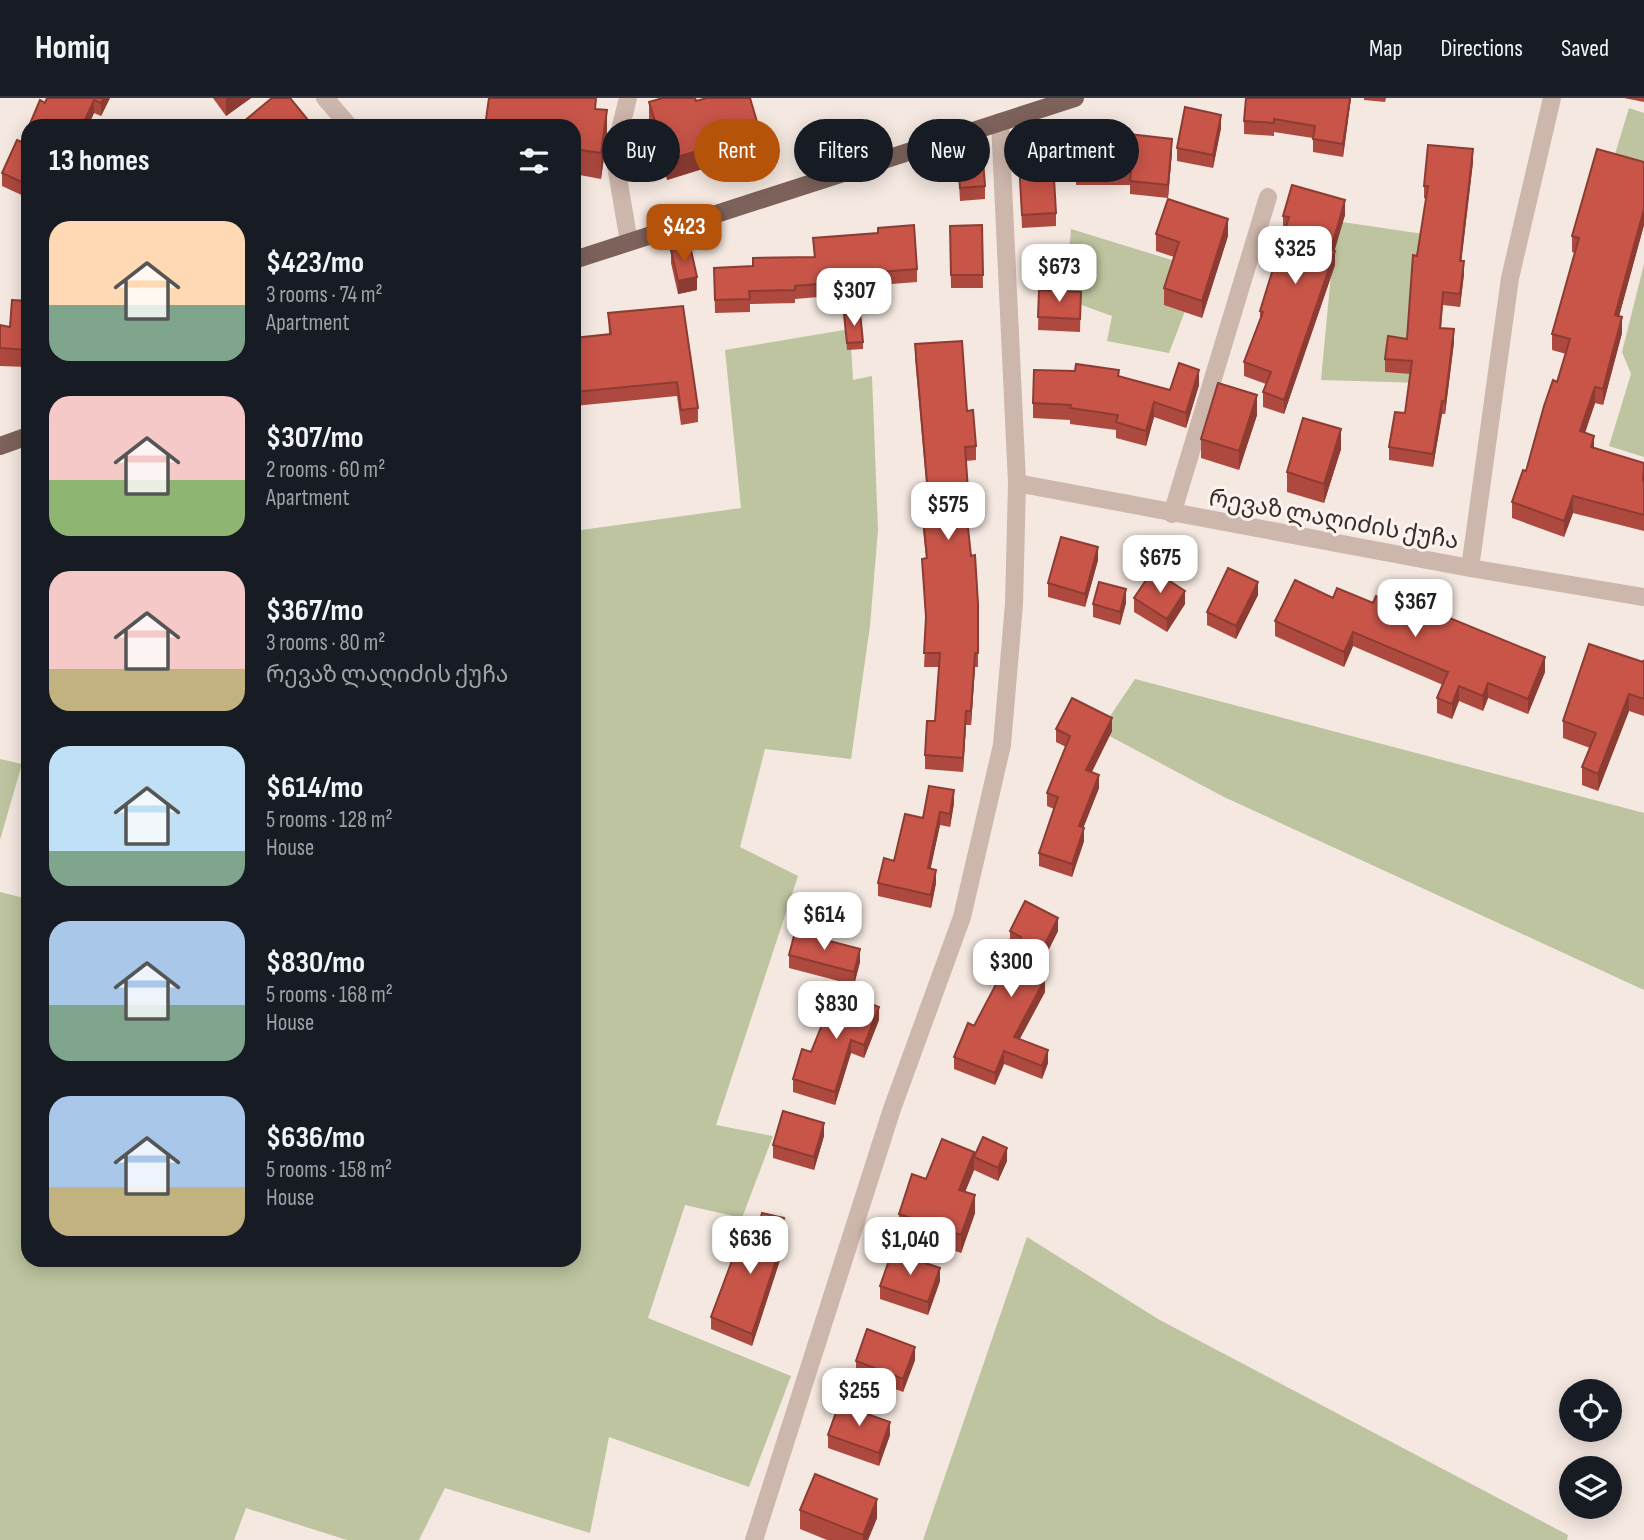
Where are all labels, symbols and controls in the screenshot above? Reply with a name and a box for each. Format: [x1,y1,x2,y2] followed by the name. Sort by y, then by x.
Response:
[35,28,110,68] text: Homiq
[1369,34,1402,63] text: Map
[1440,34,1523,63] text: Directions
[1561,34,1609,63] text: Saved
[602,119,680,182] chip: Buy
[694,119,780,182] chip: Rent
[794,119,893,182] chip: Filters
[907,119,990,182] chip: New
[1004,119,1139,182] chip: Apartment
[515,142,553,180] icon: filters
[49,143,150,179] text: 13 homes
[643,204,725,264] pin: $423
[663,213,705,241] text: $423
[1254,226,1336,286] pin: $325
[1274,235,1316,263] text: $325
[1018,244,1100,304] pin: $673
[266,245,364,281] text: $423/mo
[105,249,189,333] icon: home
[1038,253,1080,281] text: $673
[813,268,895,328] pin: $307
[832,277,876,305] text: $307
[266,281,383,309] text: 3 rooms · 74 m²
[266,309,350,337] text: Apartment
[266,420,364,456] text: $307/mo
[105,424,189,508] icon: home
[266,456,385,484] text: 2 rooms · 60 m²
[907,482,989,542] pin: $575
[1207,483,1461,556] street label: რევაზ ლაღიძის ქუჩა
[266,484,350,512] text: Apartment
[927,491,969,519] text: $575
[1119,536,1201,595] pin: $675
[1139,544,1181,572] text: $675
[1374,580,1456,639] pin: $367
[1394,588,1436,616] text: $367
[266,593,364,629] text: $367/mo
[105,599,189,683] icon: home
[266,629,385,657] text: 3 rooms · 80 m²
[266,661,509,689] text: რევაზ ლაღიძის ქუჩა
[266,770,363,806] text: $614/mo
[105,774,189,858] icon: home
[266,806,393,834] text: 5 rooms · 128 m²
[266,834,314,862] text: House
[783,892,865,952] pin: $614
[803,901,845,929] text: $614
[970,940,1052,999] pin: $300
[266,945,365,981] text: $830/mo
[989,948,1033,976] text: $300
[105,949,189,1033] icon: home
[266,981,393,1009] text: 5 rooms · 168 m²
[795,982,877,1041] pin: $830
[814,990,858,1018] text: $830
[266,1009,314,1037] text: House
[266,1120,365,1156] text: $636/mo
[105,1124,189,1208] icon: home
[266,1156,392,1184] text: 5 rooms · 158 m²
[266,1184,314,1212] text: House
[709,1216,791,1276] pin: $636
[853,1218,967,1277] pin: $1,040
[728,1225,772,1253] text: $636
[880,1226,940,1254] text: $1,040
[818,1368,900,1428] pin: $255
[838,1377,880,1405] text: $255
[1559,1379,1622,1519] map controls
[1559,1379,1622,1442] button: locate
[1559,1456,1622,1519] button: layers

